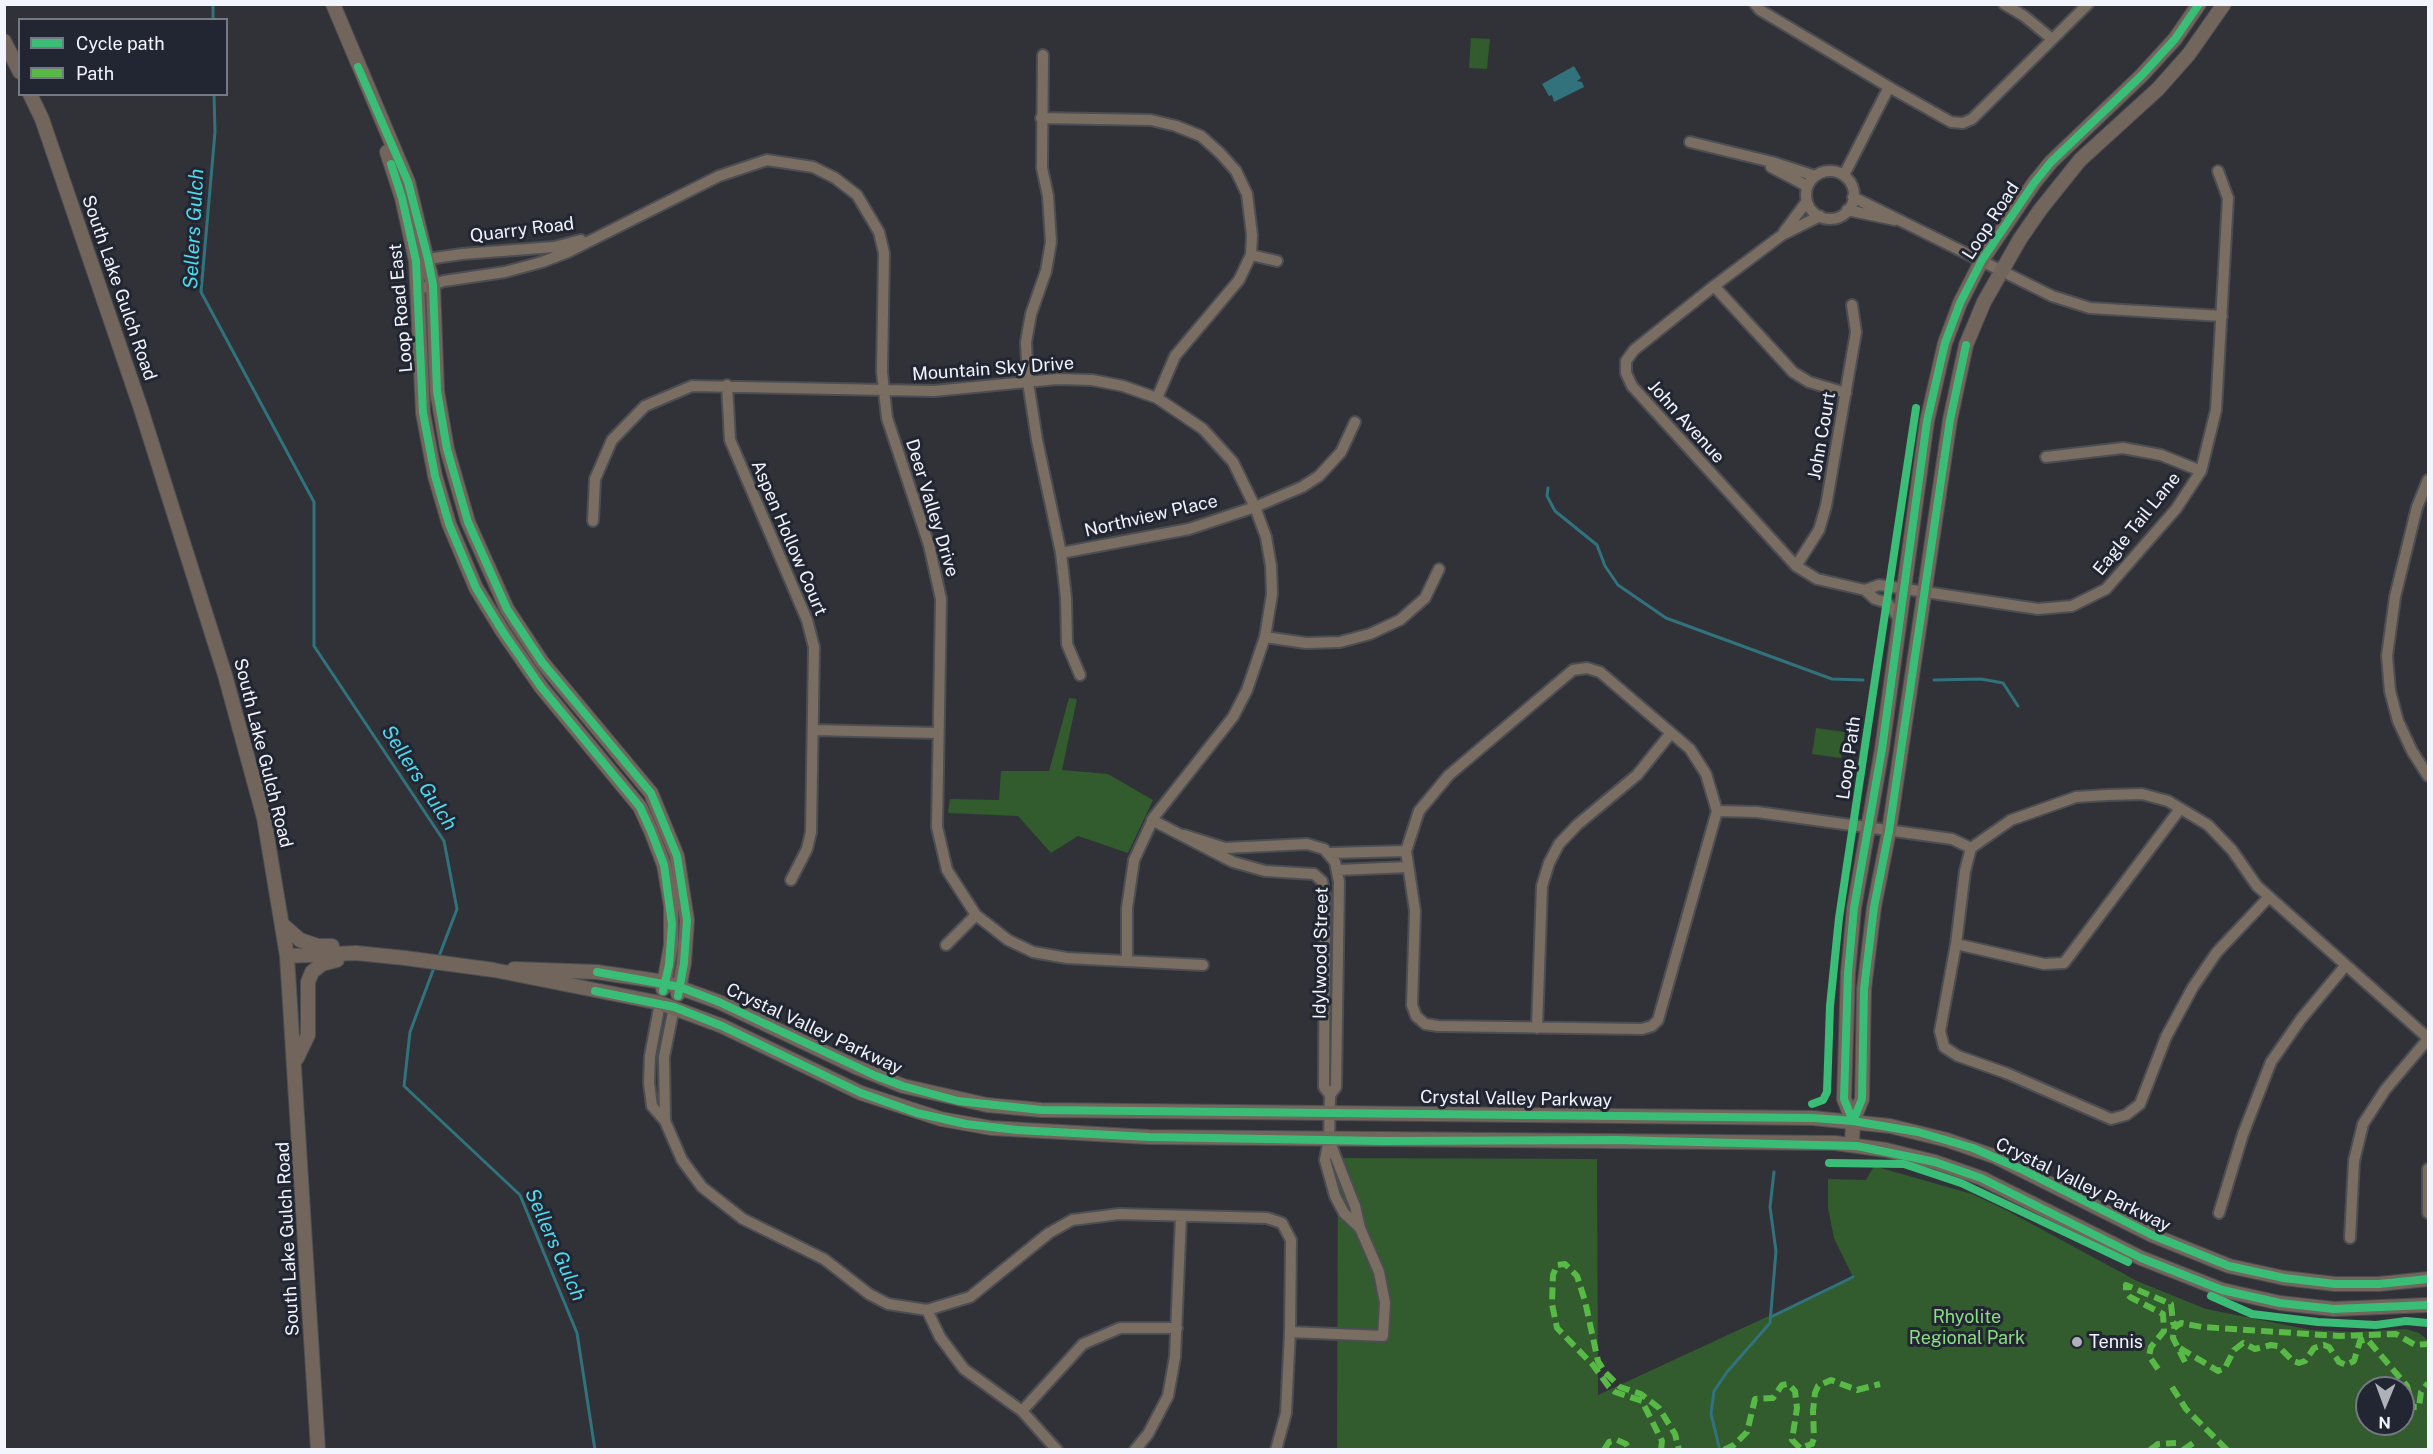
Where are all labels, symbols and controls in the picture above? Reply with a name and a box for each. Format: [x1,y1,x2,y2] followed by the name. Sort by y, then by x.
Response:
[18,18,228,96] legend
[76,33,165,54] text: Cycle path
[76,63,114,84] text: Path
[179,168,209,290] water label: Sellers Gulch
[1958,178,2024,264] street label: Loop Road
[77,193,161,383] street label: South Lake Gulch Road
[469,213,575,247] street label: Quarry Road
[385,243,417,373] street label: Loop Road East
[911,353,1075,385] street label: Mountain Sky Drive
[1643,376,1729,468] street label: John Avenue
[1804,390,1840,482] street label: John Court
[901,437,963,579] street label: Deer Valley Drive
[747,457,831,619] street label: Aspen Hollow Court
[2089,468,2185,580] street label: Eagle Tail Lane
[1082,490,1220,542] street label: Northview Place
[229,656,297,850] street label: South Lake Gulch Road
[1832,715,1866,801] street label: Loop Path
[376,721,462,835] water label: Sellers Gulch
[1309,887,1333,1019] street label: Idylwood Street
[722,979,906,1079] street label: Crystal Valley Parkway
[1420,1087,1612,1111] street label: Crystal Valley Parkway
[1992,1133,2174,1237] street label: Crystal Valley Parkway
[272,1141,304,1337] street label: South Lake Gulch Road
[519,1185,591,1305] water label: Sellers Gulch
[1909,1306,2025,1348] park label: Rhyolite Regional Park
[2089,1331,2143,1353] place label: Tennis
[2070,1335,2084,1349] marker: Tennis
[2355,1376,2415,1436] north arrow
[2378,1413,2391,1432] text: N

